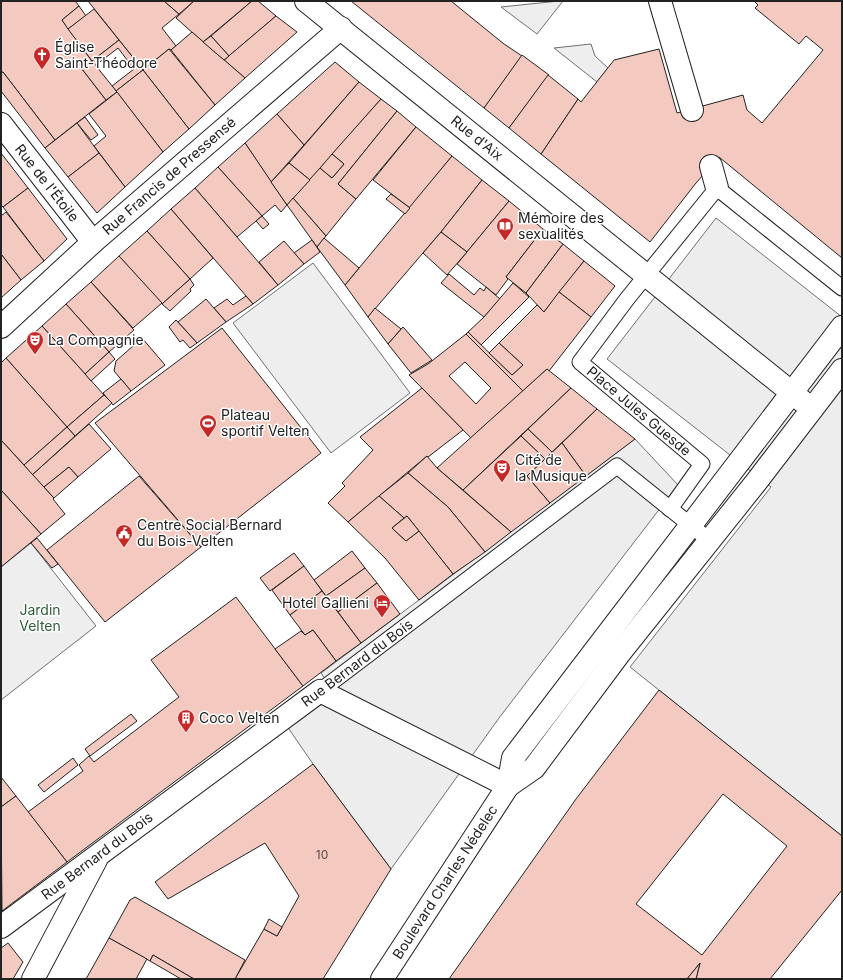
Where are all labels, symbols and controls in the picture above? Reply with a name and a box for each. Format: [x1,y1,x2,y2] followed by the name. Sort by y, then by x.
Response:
[55,38,157,71] place label: Église Saint-Théodore
[32,45,52,70] church icon: Église Saint-Théodore
[448,112,507,164] street label: Rue d'Aix
[99,113,239,238] street label: Rue Francis de Pressensé
[12,140,83,225] street label: Rue de l'Étoile
[518,209,604,242] place label: Mémoire des sexualités
[495,216,515,241] library icon: Mémoire des sexualités
[25,330,45,355] theatre icon: La Compagnie
[48,331,144,348] place label: La Compagnie
[584,362,695,459] street label: Place Jules Guesde
[221,406,310,439] place label: Plateau sportif Velten
[198,413,218,438] sports icon: Plateau sportif Velten
[515,451,587,484] place label: Cité de la Musique
[492,458,512,483] theatre icon: Cité de la Musique
[137,516,282,549] place label: Centre Social Bernard du Bois-Velten
[114,523,134,548] public building icon: Centre Social Bernard du Bois-Velten
[372,593,392,618] hotel icon: Hotel Gallieni
[282,594,369,611] place label: Hotel Gallieni
[19,601,61,634] park label: Jardin Velten
[298,615,416,710] street label: Rue Bernard du Bois
[176,708,196,733] building icon: Coco Velten
[199,709,280,726] place label: Coco Velten
[388,802,501,962] street label: Boulevard Charles Nédelec
[38,808,156,903] street label: Rue Bernard du Bois
[316,847,328,862] house number: 10

